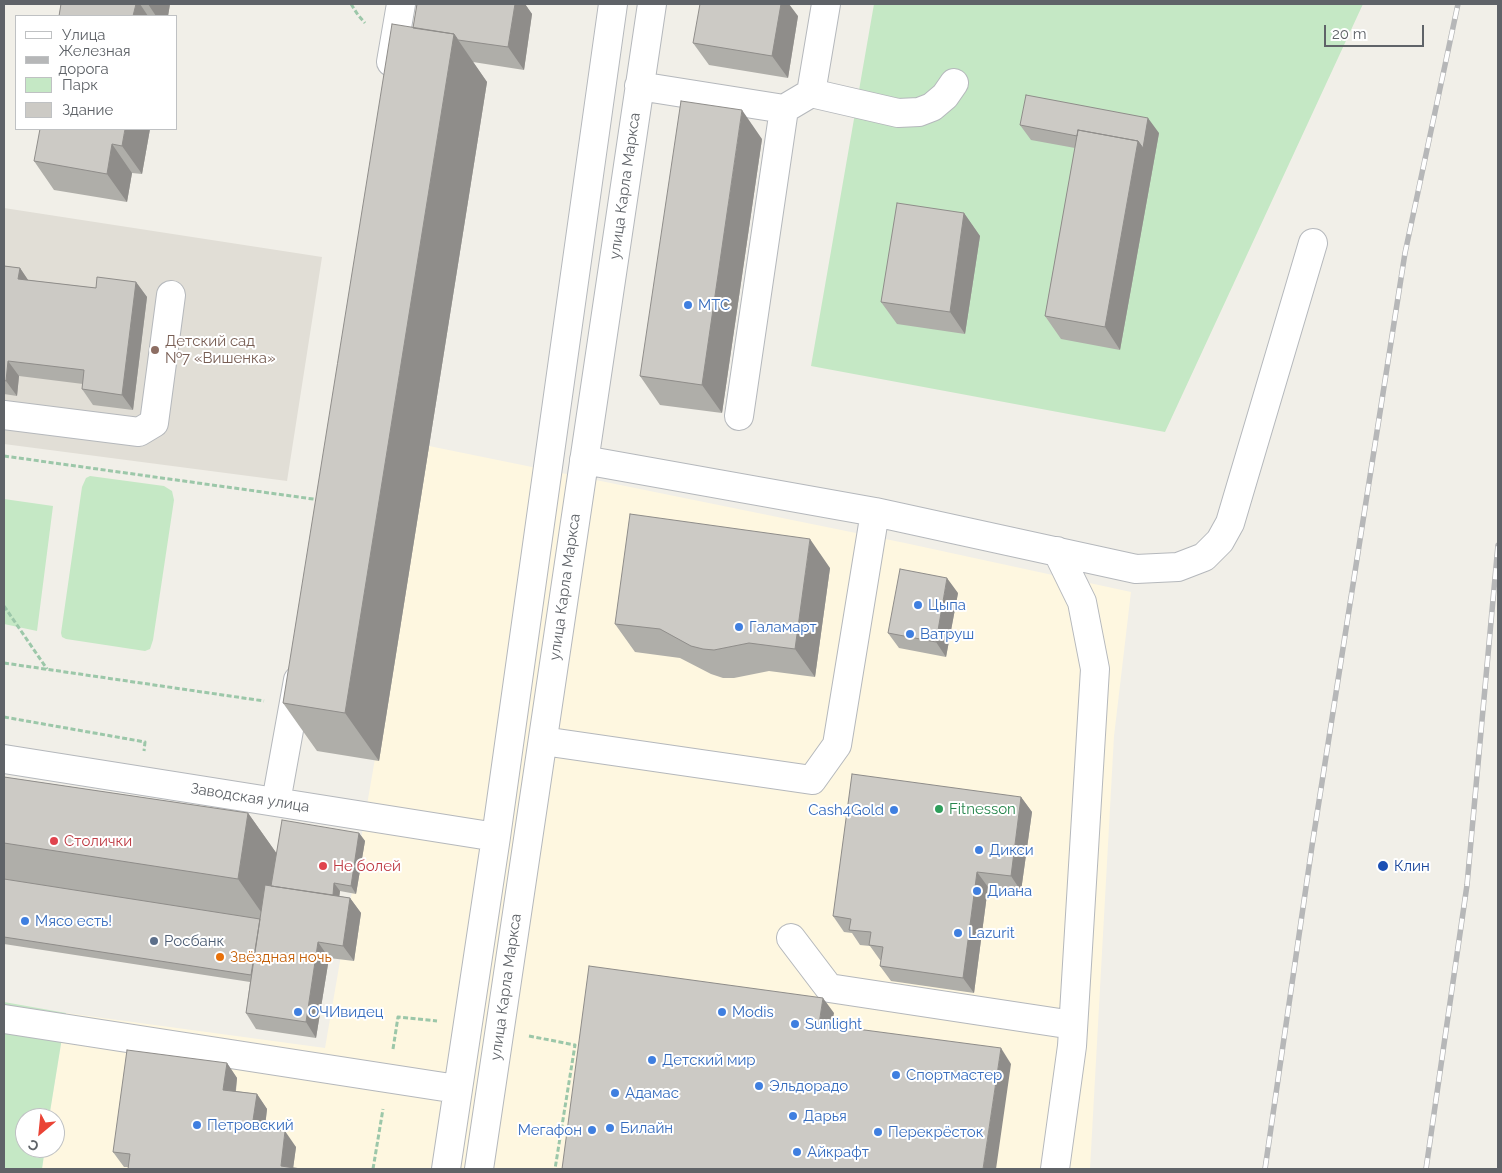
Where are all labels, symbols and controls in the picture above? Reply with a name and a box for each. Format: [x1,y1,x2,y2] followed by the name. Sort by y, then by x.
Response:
[15,15,178,130] legend
[1327,15,1427,47] scale bar
[1332,25,1367,43] text: 20 m
[62,26,106,44] text: Улица
[59,42,131,78] text: Железная дорога
[62,76,98,94] text: Парк
[62,101,113,119] text: Здание
[606,111,644,261] street label: улица Карла Маркса
[698,296,730,314] place label: МТС
[682,299,694,311] marker: МТС
[165,332,276,367] place label: Детский сад №7 «Вишенка»
[149,344,161,356] marker: Детский сад №7 «Вишенка»
[546,512,584,662] street label: улица Карла Маркса
[928,596,966,614] place label: Цыпа
[912,599,924,611] marker: Цыпа
[749,618,817,636] place label: Галамарт
[733,621,745,633] marker: Галамарт
[920,625,974,643] place label: Ватруш
[904,628,916,640] marker: Ватруш
[189,780,311,816] street label: Заводская улица
[949,800,1016,818] place label: Fitnesson
[808,801,884,819] place label: Cash4Gold
[933,803,945,815] marker: Fitnesson
[888,804,900,816] marker: Cash4Gold
[64,832,132,850] place label: Столички
[48,835,60,847] marker: Столички
[989,841,1034,859] place label: Дикси
[973,844,985,856] marker: Дикси
[333,857,401,875] place label: Не болей
[1394,857,1430,875] place label: Клин
[1376,859,1390,873] marker: Клин
[317,860,329,872] marker: Не болей
[987,882,1032,900] place label: Диана
[971,885,983,897] marker: Диана
[35,912,112,930] place label: Мясо есть!
[487,912,525,1062] street label: улица Карла Маркса
[19,915,31,927] marker: Мясо есть!
[968,924,1015,942] place label: Lazurit
[952,927,964,939] marker: Lazurit
[164,932,224,950] place label: Росбанк
[148,935,160,947] marker: Росбанк
[230,948,332,966] place label: Звёздная ночь
[214,951,226,963] marker: Звёздная ночь
[308,1003,383,1021] place label: ОЧИвидец
[732,1003,774,1021] place label: Modis
[292,1006,304,1018] marker: ОЧИвидец
[716,1006,728,1018] marker: Modis
[805,1015,862,1033] place label: Sunlight
[789,1018,801,1030] marker: Sunlight
[662,1051,756,1069] place label: Детский мир
[646,1054,658,1066] marker: Детский мир
[906,1066,1002,1084] place label: Спортмастер
[890,1069,902,1081] marker: Спортмастер
[769,1077,848,1095] place label: Эльдорадо
[753,1080,765,1092] marker: Эльдорадо
[625,1084,679,1102] place label: Адамас
[609,1087,621,1099] marker: Адамас
[803,1107,847,1125] place label: Дарья
[15,1108,65,1158] north arrow
[787,1110,799,1122] marker: Дарья
[207,1116,294,1134] place label: Петровский
[191,1119,203,1131] marker: Петровский
[620,1119,673,1137] place label: Билайн
[518,1121,582,1139] place label: Мегафон
[604,1122,616,1134] marker: Билайн
[888,1123,984,1141] place label: Перекрёсток
[586,1124,598,1136] marker: Мегафон
[872,1126,884,1138] marker: Перекрёсток
[25,1136,41,1155] text: С
[807,1143,869,1161] place label: Айкрафт
[791,1146,803,1158] marker: Айкрафт

